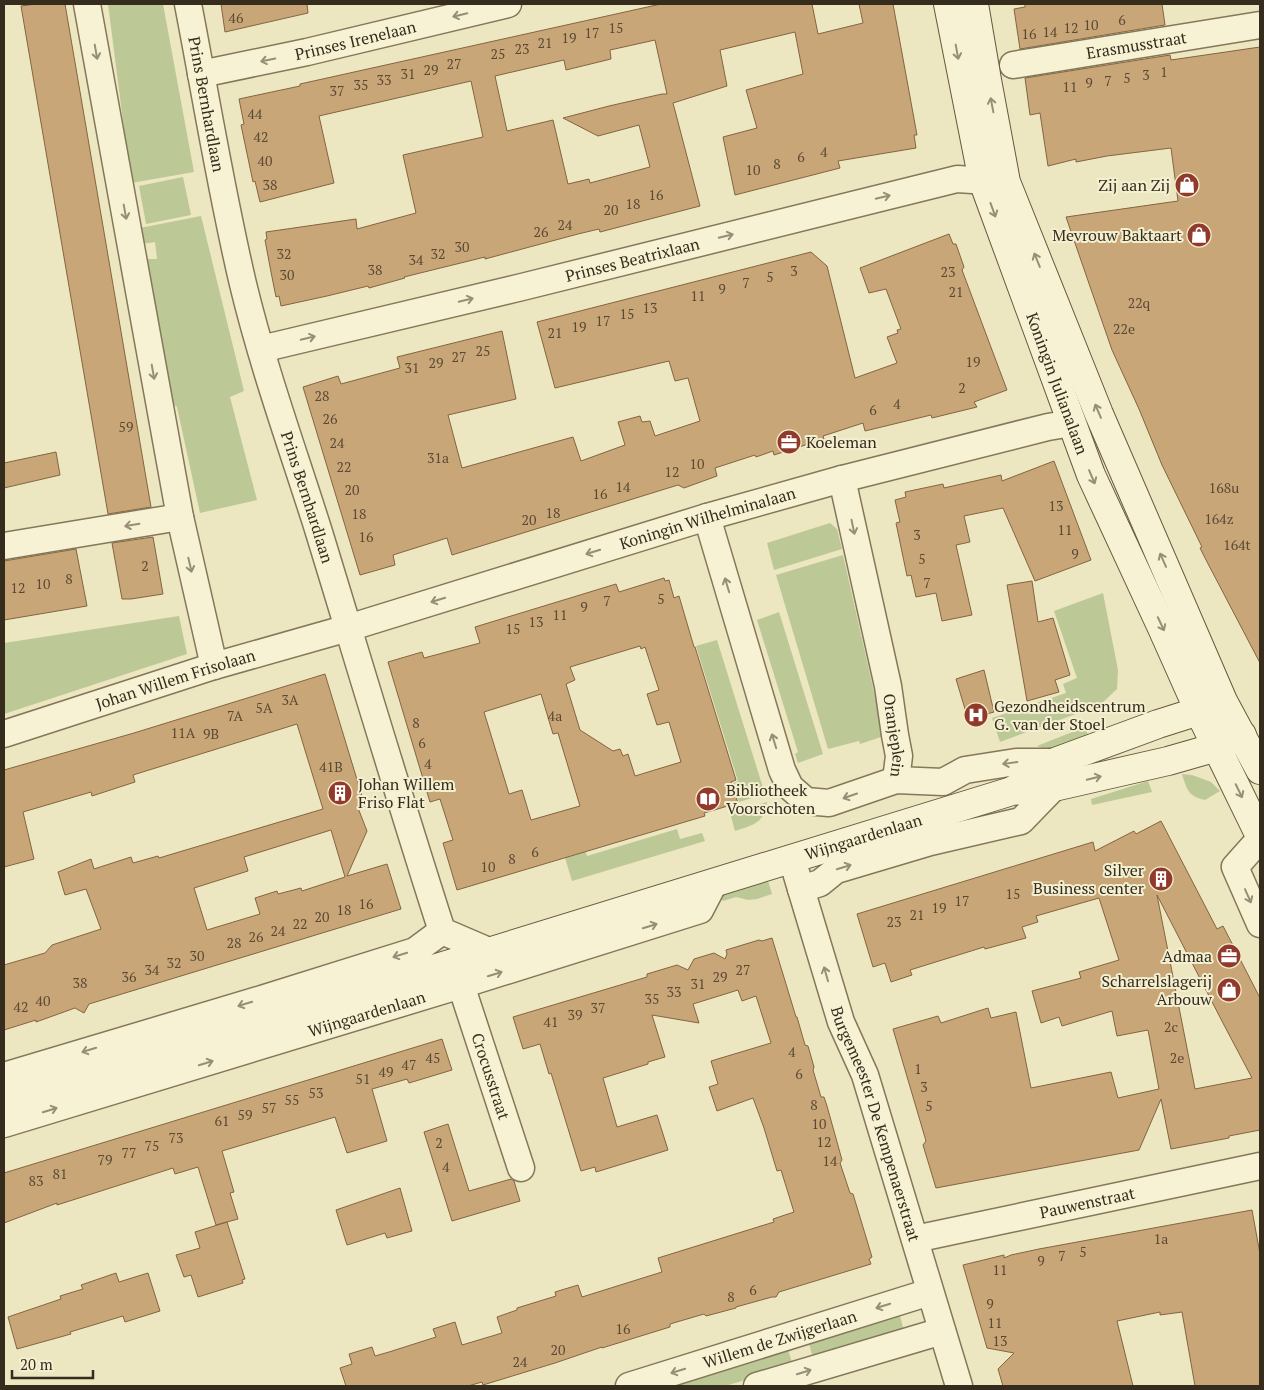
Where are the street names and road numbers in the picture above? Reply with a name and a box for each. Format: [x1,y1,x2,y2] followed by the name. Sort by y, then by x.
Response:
[293,15,419,65] street label: Prinses Irenelaan
[1084,26,1188,64] street label: Erasmusstraat
[183,35,230,174] street label: Prins Bernhardlaan
[563,232,702,287] street label: Prinses Beatrixlaan
[1021,309,1094,458] street label: Koningin Julianalaan
[276,428,339,566] street label: Prins Bernhardlaan
[617,481,799,554] street label: Koningin Wilhelminalaan
[93,644,258,715] street label: Johan Willem Frisolaan
[878,692,910,779] street label: Oranjeplein
[802,808,925,865] street label: Wijngaardenlaan
[305,985,428,1042] street label: Wijngaardenlaan
[826,1004,926,1244] street label: Burgemeester De Kempenaerstraat
[466,1030,515,1123] street label: Crocusstraat
[1037,1182,1137,1223] street label: Pauwenstraat
[700,1304,860,1373] street label: Willem de Zwijgerlaan

